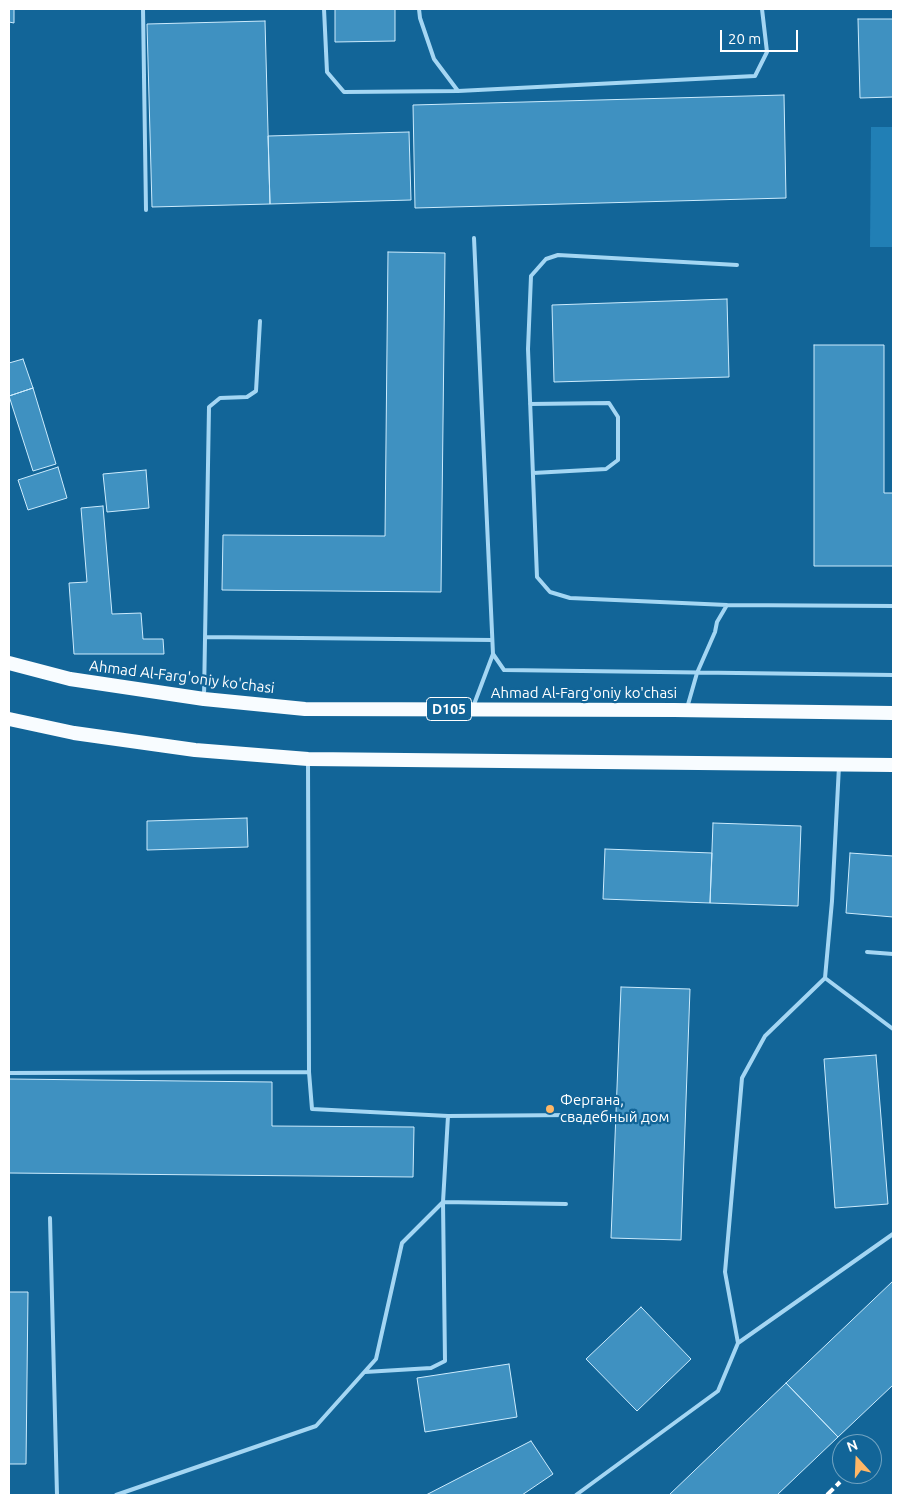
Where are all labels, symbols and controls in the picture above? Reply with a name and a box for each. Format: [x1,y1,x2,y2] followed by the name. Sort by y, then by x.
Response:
[722,20,800,52] scale bar
[728,30,761,47] text: 20 m
[88,657,276,697] street label: Ahmad Al-Farg'oniy ko'chasi
[491,684,677,702] street label: Ahmad Al-Farg'oniy ko'chasi
[426,698,472,721] road number: D105
[560,1091,670,1126] place label: Фергана, свадебный дом
[544,1103,556,1115] marker: Фергана, свадебный дом
[832,1434,882,1484] north arrow
[845,1437,860,1455] text: N

